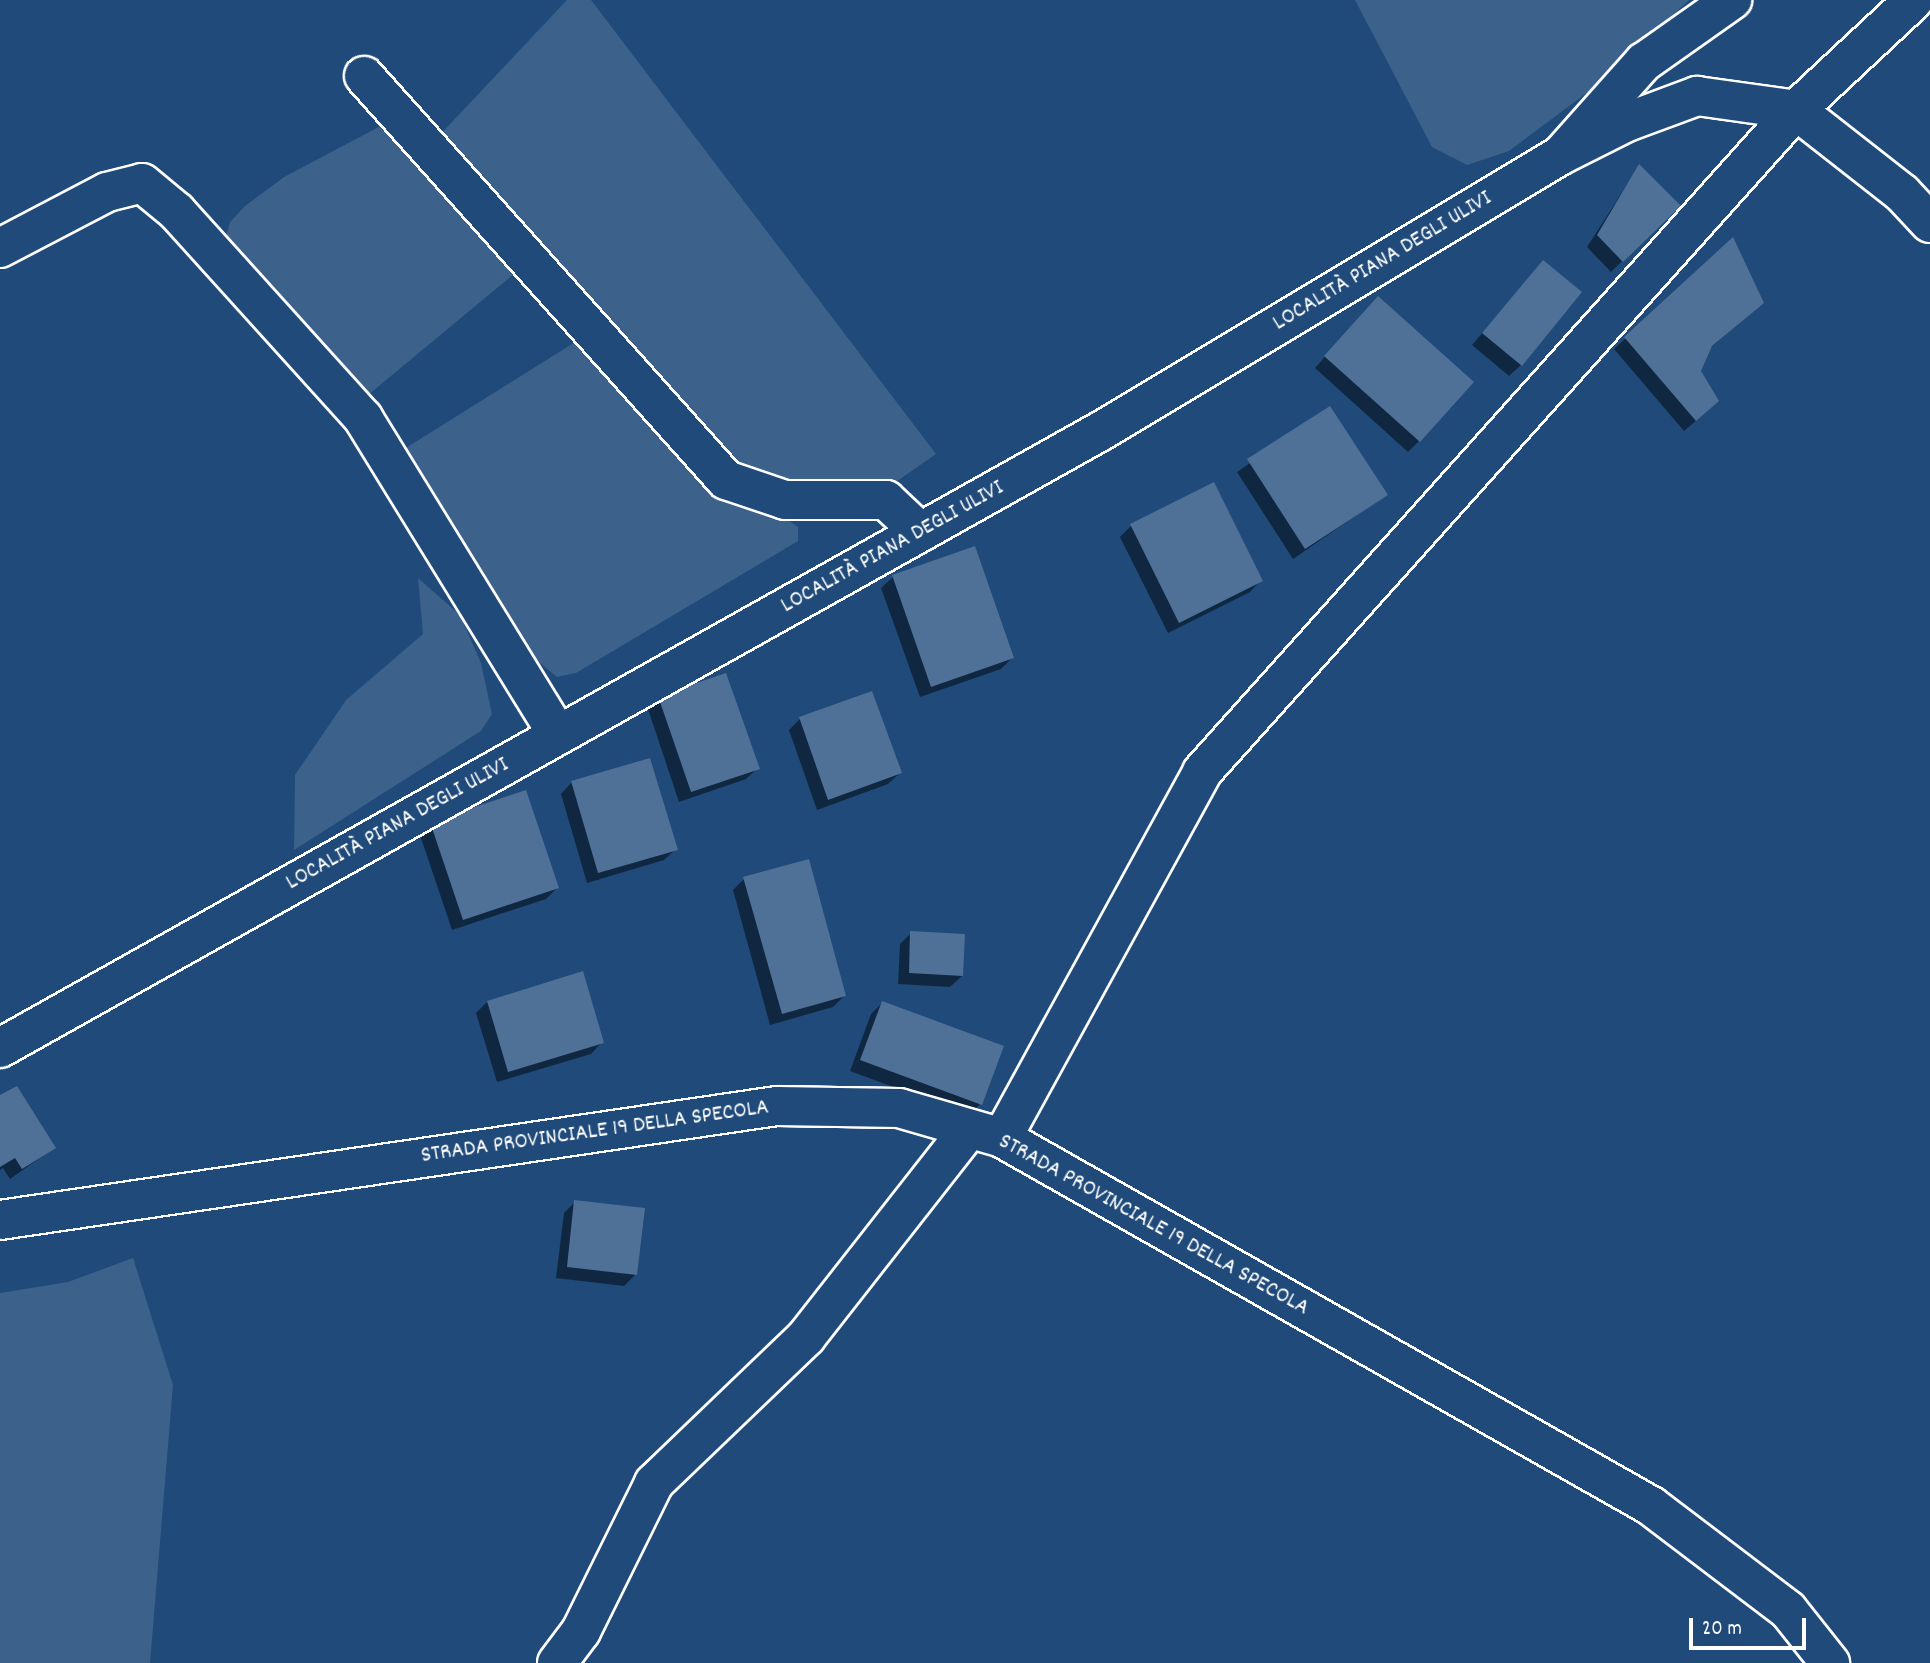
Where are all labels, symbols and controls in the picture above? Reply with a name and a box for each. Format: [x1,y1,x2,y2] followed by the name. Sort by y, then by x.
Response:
[1269,186,1497,338] street label: LOCALITÀ PIANA DEGLI ULIVI
[777,475,1009,621] street label: LOCALITÀ PIANA DEGLI ULIVI
[282,752,514,898] street label: LOCALITÀ PIANA DEGLI ULIVI
[419,1095,771,1171] street label: STRADA PROVINCIALE 19 DELLA SPECOLA
[993,1129,1313,1323] street label: STRADA PROVINCIALE 19 DELLA SPECOLA
[1692,1604,1809,1648] scale bar
[1702,1615,1742,1645] text: 20 m

